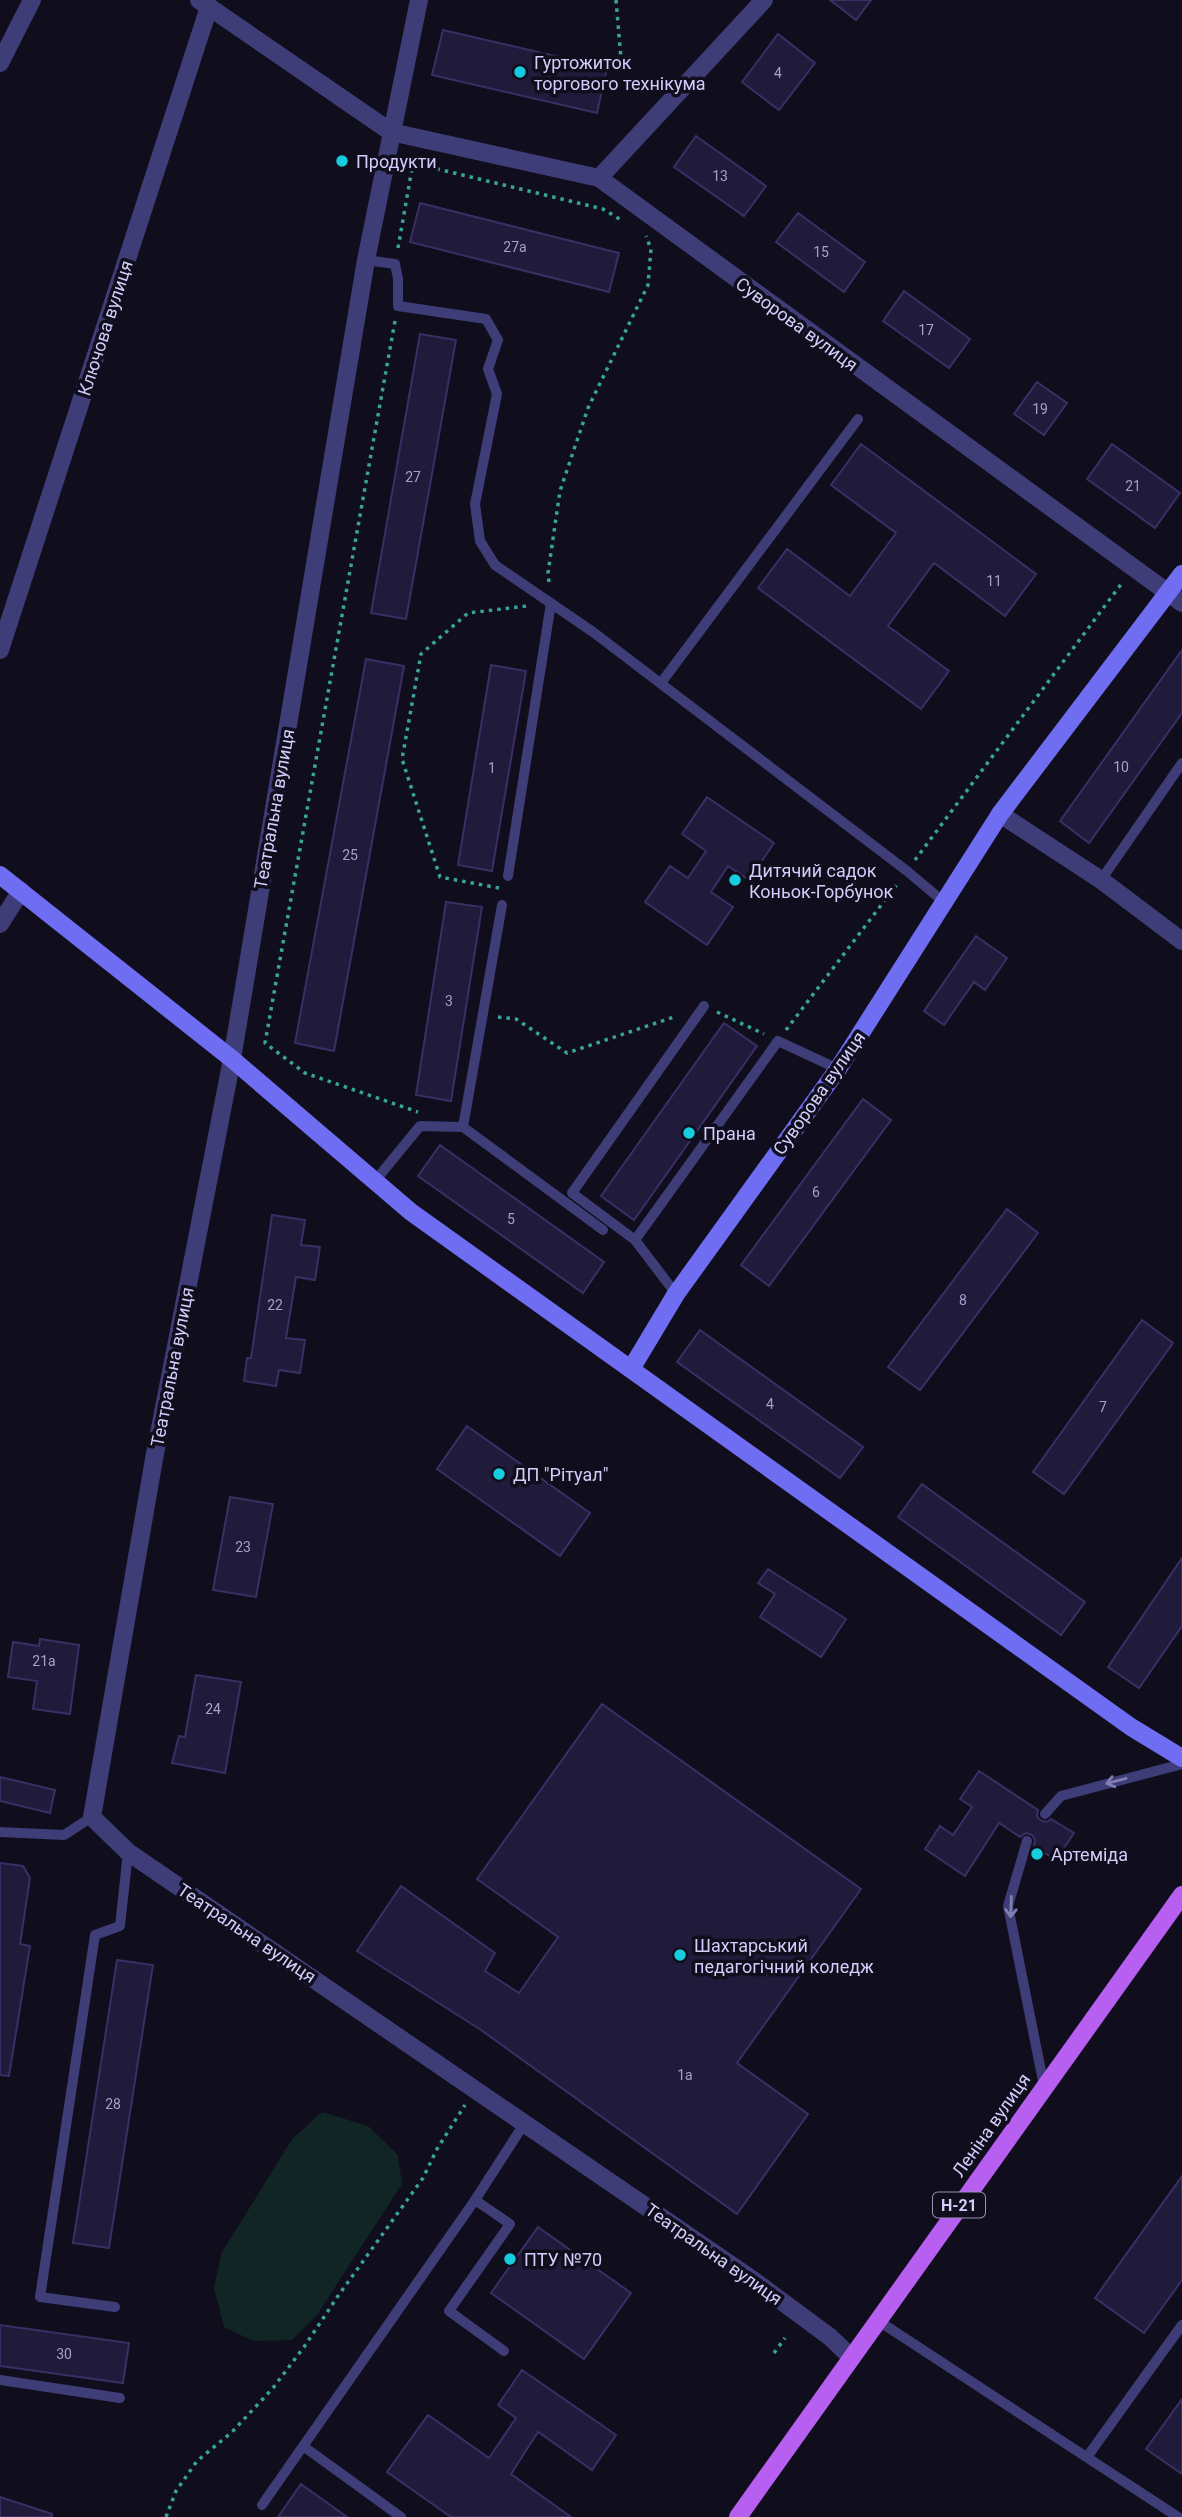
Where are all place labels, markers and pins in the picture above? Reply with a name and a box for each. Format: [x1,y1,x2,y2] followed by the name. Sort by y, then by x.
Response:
[534,52,706,94] place label: Гуртожиток торгового технікума
[512,64,528,80] marker: Гуртожиток торгового технікума
[356,151,437,172] place label: Продукти
[334,153,350,169] marker: Продукти
[749,860,894,902] place label: Дитячий садок Коньок-Горбунок
[727,872,743,888] marker: Дитячий садок Коньок-Горбунок
[703,1123,756,1144] place label: Прана
[681,1125,697,1141] marker: Прана
[513,1464,608,1485] place label: ДП "Рітуал"
[491,1466,507,1482] marker: ДП "Рітуал"
[1051,1844,1128,1865] place label: Артеміда
[1029,1846,1045,1862] marker: Артеміда
[694,1935,874,1977] place label: Шахтарський педагогічний коледж
[672,1947,688,1963] marker: Шахтарський педагогічний коледж
[524,2249,602,2270] place label: ПТУ №70
[502,2251,518,2267] marker: ПТУ №70

